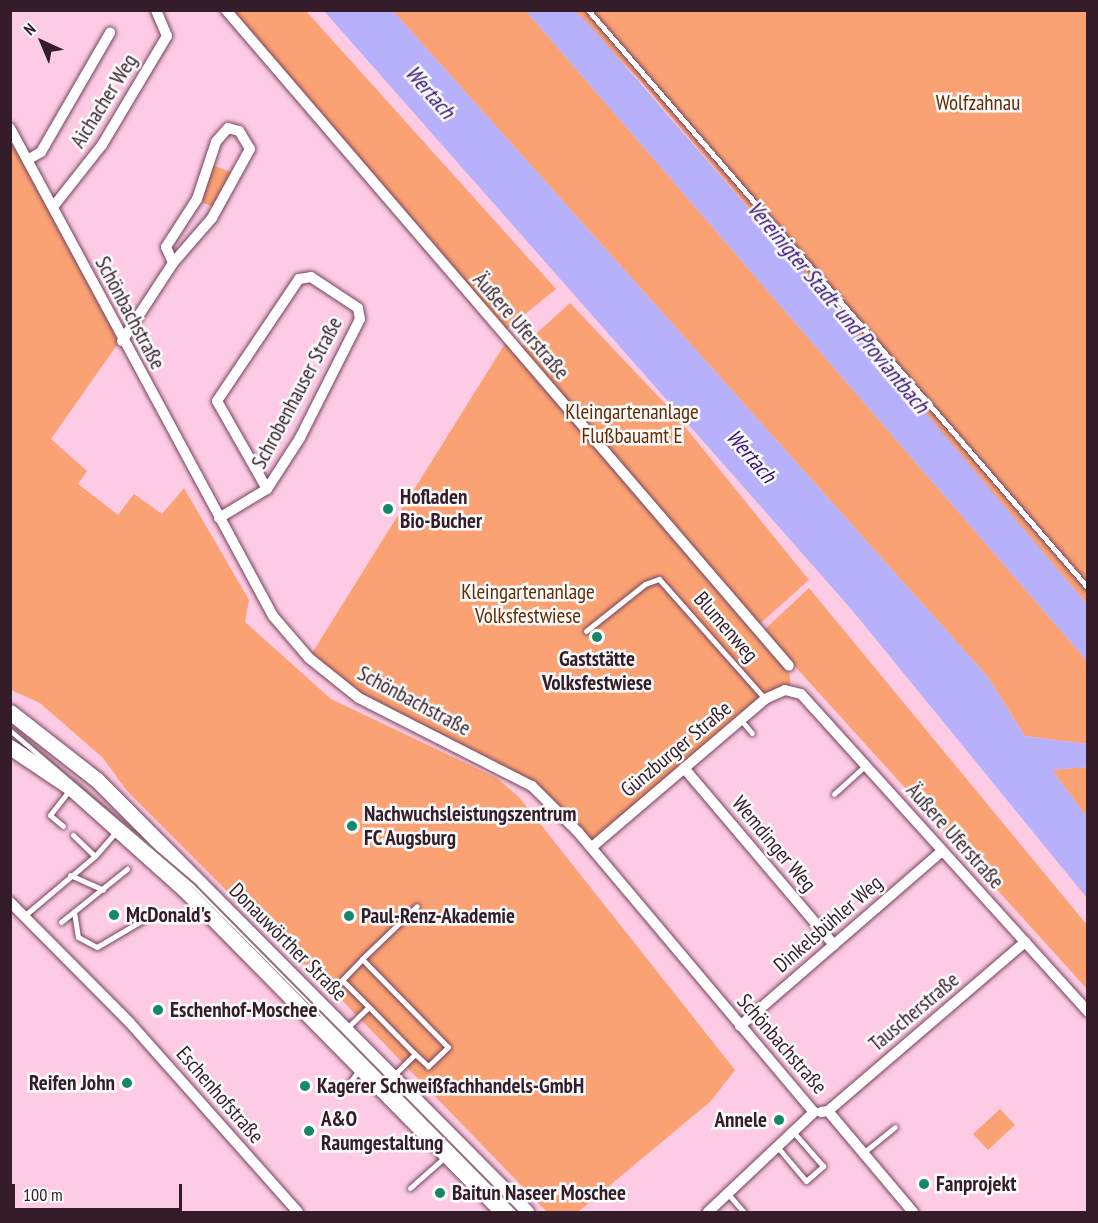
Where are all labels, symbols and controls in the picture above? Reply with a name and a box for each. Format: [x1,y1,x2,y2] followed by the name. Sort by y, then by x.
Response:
[12,12,72,72] north arrow
[19,19,40,39] text: N
[65,49,143,153] street label: Aichacher Weg
[400,60,460,124] water label: Wertach
[936,90,1020,116] park label: Wolfzahnau
[741,195,935,419] water label: Vereinigter Stadt- und Proviantbach
[90,252,170,374] street label: Schönbachstraße
[468,267,574,385] street label: Äußere Uferstraße
[246,313,348,473] street label: Schrobenhauser Straße
[565,399,699,449] park label: Kleingartenanlage Flußbauamt E
[721,424,781,488] water label: Wertach
[400,484,482,534] place label: Hofladen Bio-Bucher
[381,502,395,516] marker: Hofladen Bio-Bucher
[461,579,595,629] park label: Kleingartenanlage Volksfestwiese
[689,587,763,667] street label: Blumenweg
[590,630,604,644] marker: Gaststätte Volksfestwiese
[542,646,652,696] place label: Gaststätte Volksfestwiese
[353,661,475,741] street label: Schönbachstraße
[616,696,736,802] street label: Günzburger Straße
[901,778,1009,894] street label: Äußere Uferstraße
[727,791,821,897] street label: Wemdinger Weg
[364,801,576,851] place label: Nachwuchsleistungszentrum FC Augsburg
[345,819,359,833] marker: Nachwuchsleistungszentrum FC Augsburg
[769,870,887,978] street label: Dinkelsbühler Weg
[224,878,352,1006] street label: Donauwörther Straße
[126,902,211,928] place label: McDonald's
[361,903,515,929] place label: Paul-Renz-Akademie
[107,908,121,922] marker: McDonald's
[342,909,356,923] marker: Paul-Renz-Akademie
[864,967,964,1057] street label: Tauscherstraße
[732,989,832,1099] street label: Schönbachstraße
[170,997,317,1023] place label: Eschenhof-Moschee
[151,1003,165,1017] marker: Eschenhof-Moschee
[171,1041,269,1149] street label: Eschenhofstraße
[29,1070,115,1096] place label: Reifen John
[317,1073,584,1099] place label: Kagerer Schweißfachhandels-GmbH
[120,1076,134,1090] marker: Reifen John
[298,1079,312,1093] marker: Kagerer Schweißfachhandels-GmbH
[321,1106,443,1156] place label: A&O Raumgestaltung
[715,1107,767,1133] place label: Annele
[772,1113,786,1127] marker: Annele
[302,1124,316,1138] marker: A&O Raumgestaltung
[936,1171,1016,1197] place label: Fanprojekt
[15,1172,184,1210] scale bar
[917,1177,931,1191] marker: Fanprojekt
[452,1180,626,1206] place label: Baitun Naseer Moschee
[23,1183,63,1206] text: 100 m
[433,1186,447,1200] marker: Baitun Naseer Moschee

